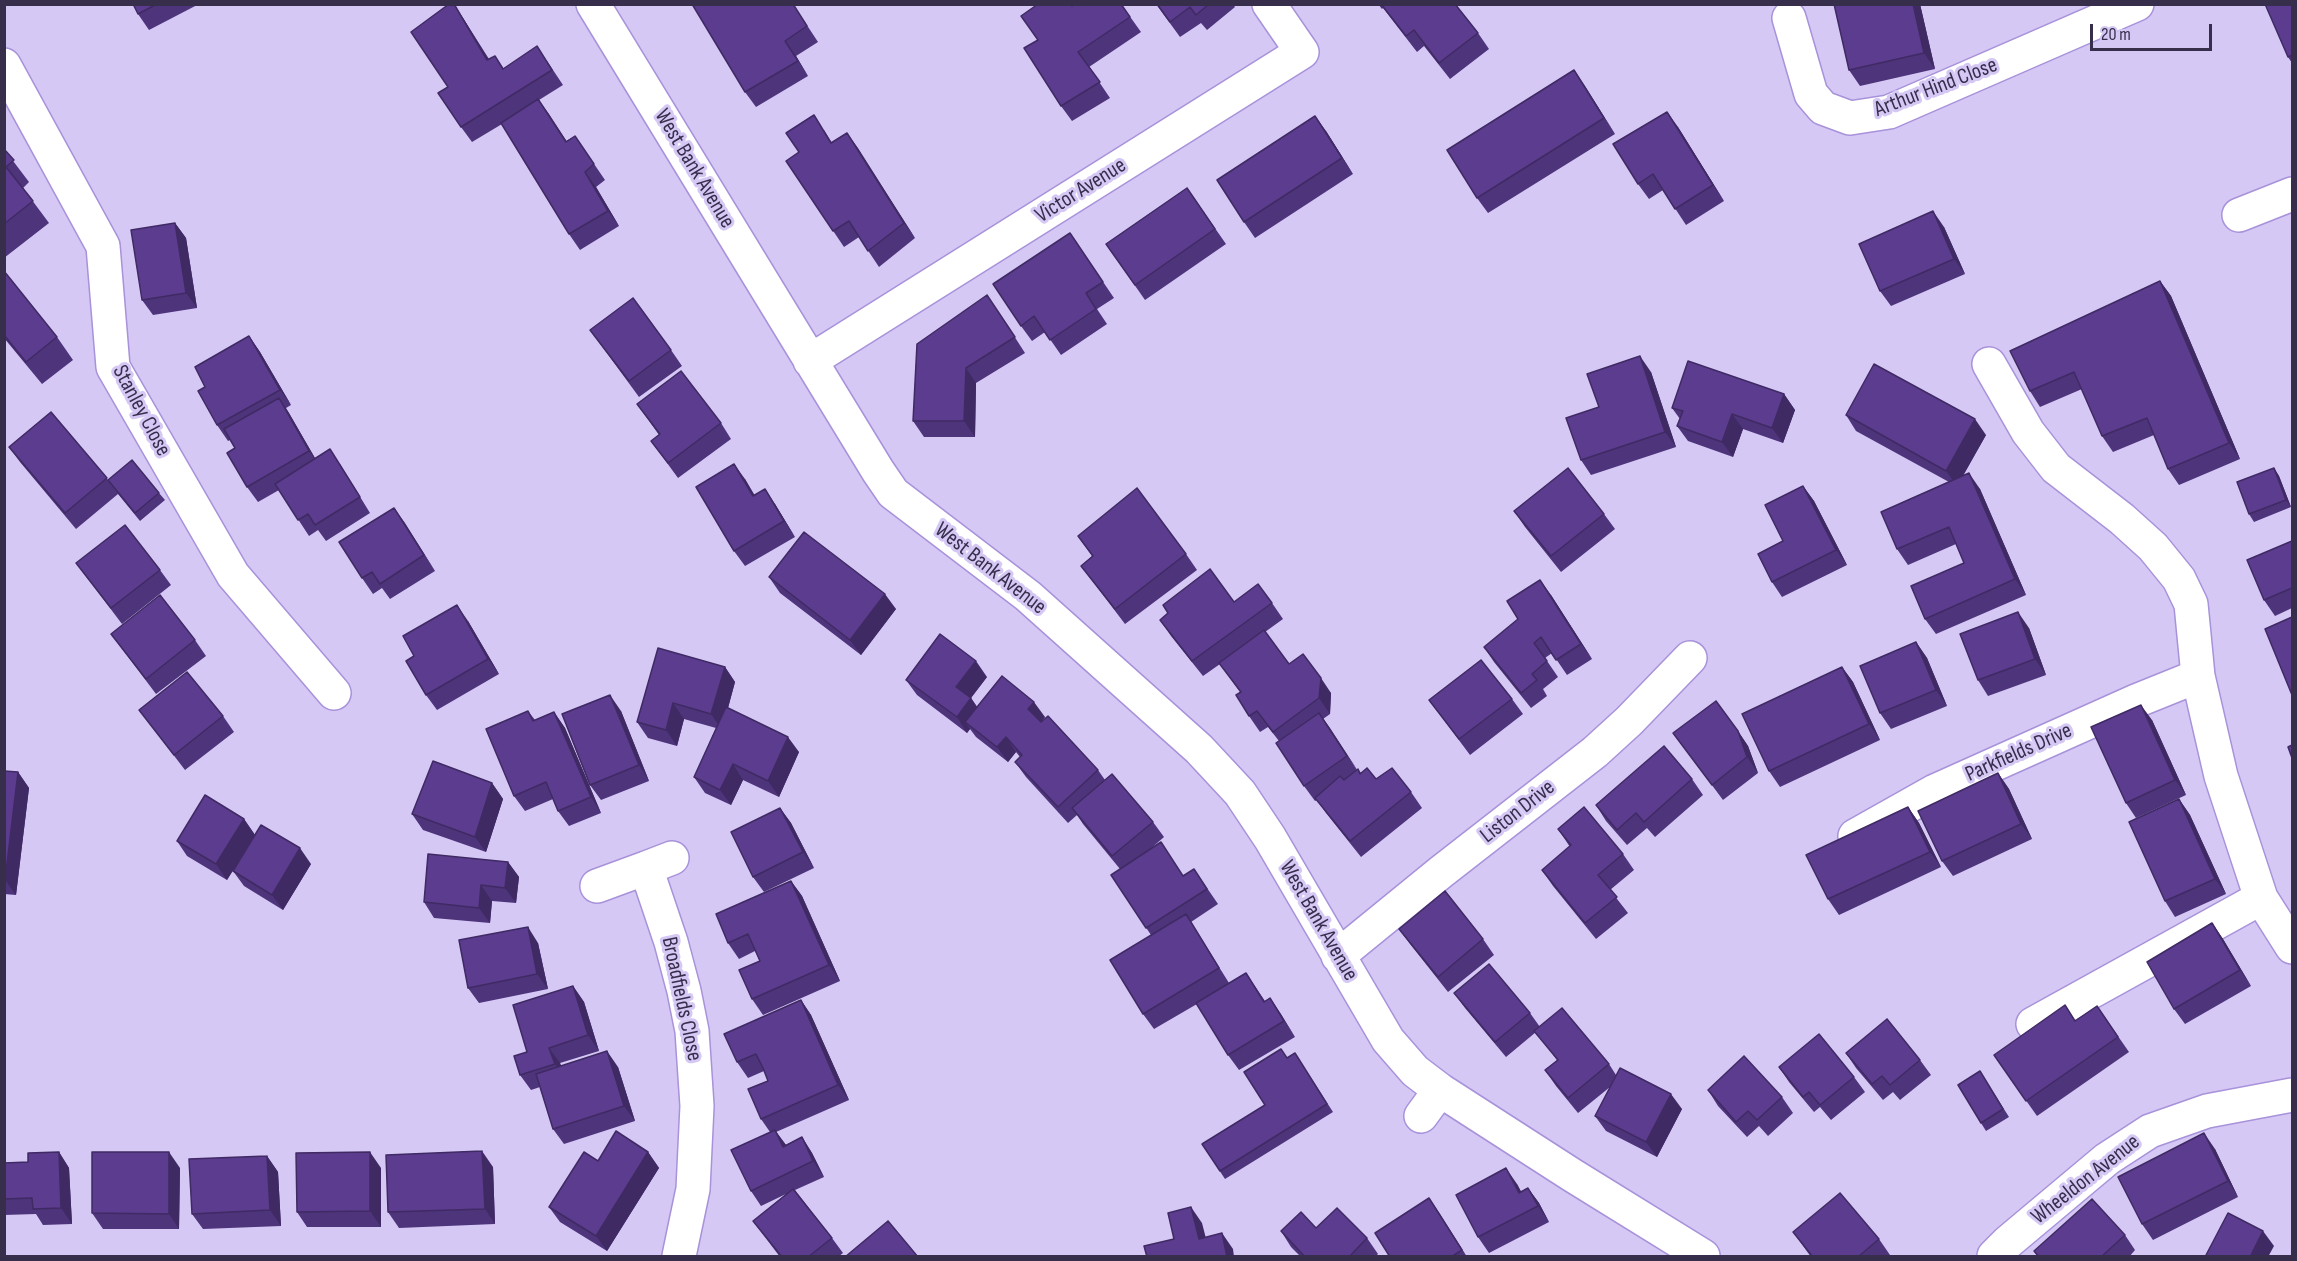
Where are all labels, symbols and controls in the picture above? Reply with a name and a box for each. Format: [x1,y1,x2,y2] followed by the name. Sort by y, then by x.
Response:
[2093,12,2214,50] scale bar
[2101,24,2131,45] text: 20 m
[1871,52,2001,124] street label: Arthur Hind Close
[648,105,740,233] street label: West Bank Avenue
[1031,153,1131,229] street label: Victor Avenue
[106,361,176,461] street label: Stanley Close
[929,517,1051,621] street label: West Bank Avenue
[1962,718,2076,788] street label: Parkfields Drive
[1476,775,1560,849] street label: Liston Drive
[1273,856,1363,986] street label: West Bank Avenue
[655,935,707,1063] street label: Broadfields Close
[2026,1129,2146,1231] street label: Wheeldon Avenue

